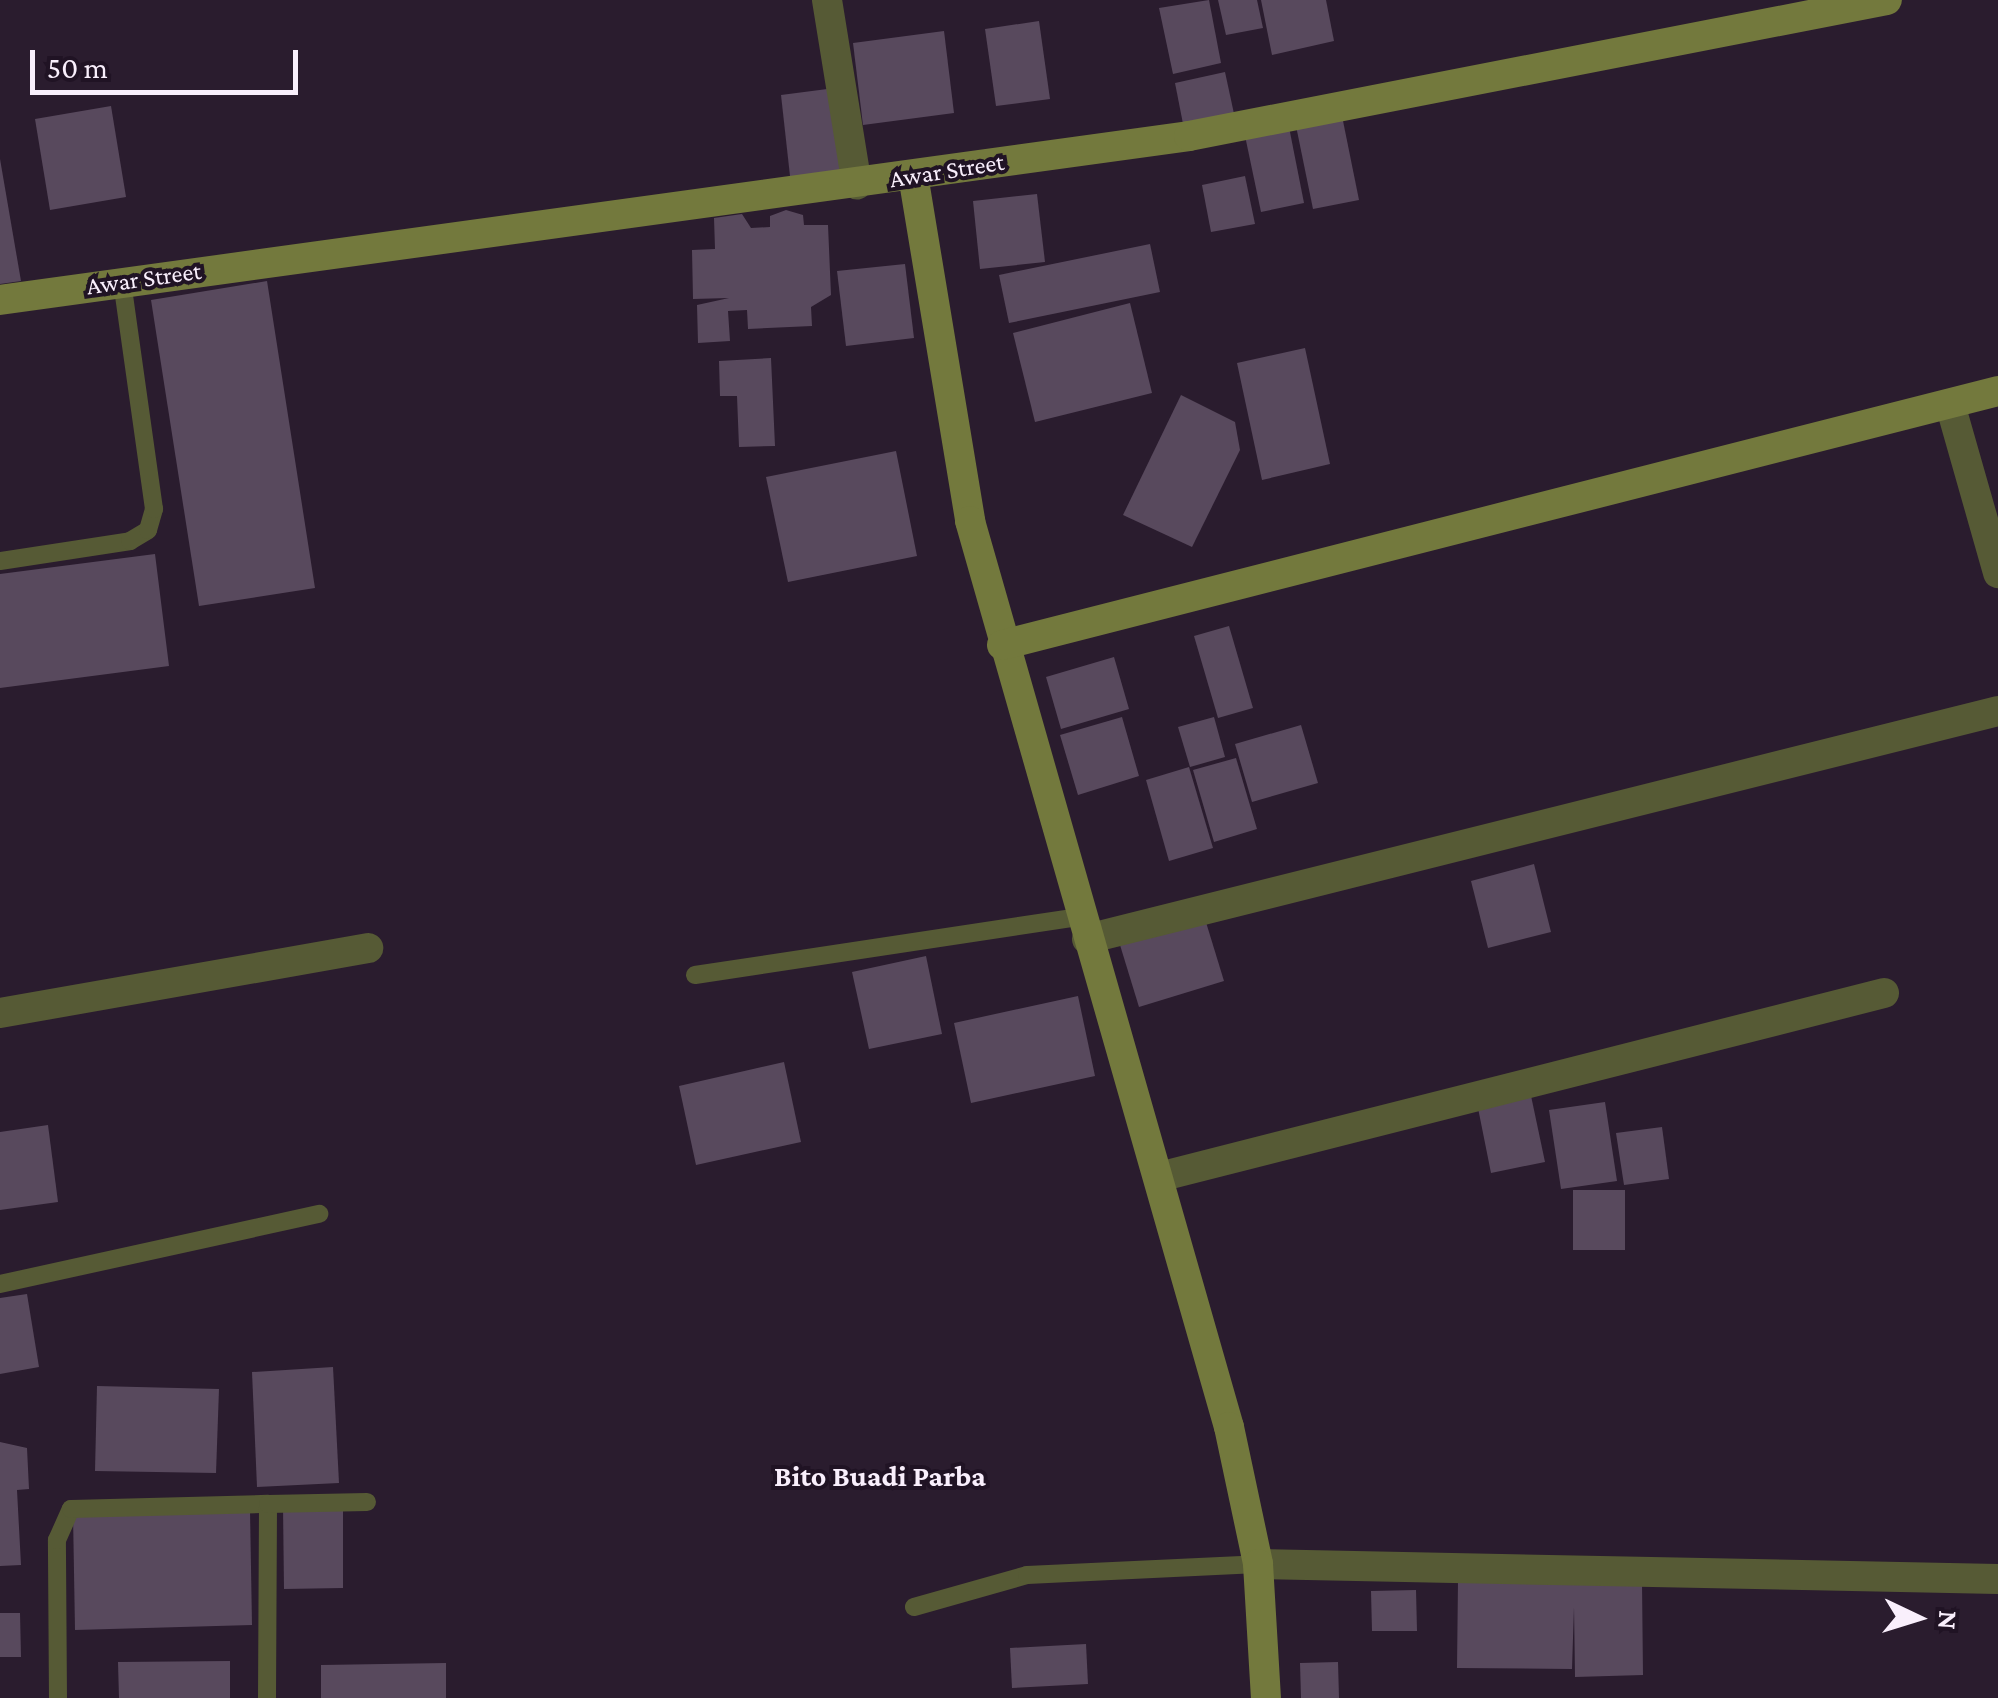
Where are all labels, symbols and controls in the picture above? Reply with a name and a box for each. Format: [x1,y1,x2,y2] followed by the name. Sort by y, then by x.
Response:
[35,30,302,92] scale bar
[47,51,108,84] text: 50 m
[888,147,1006,195] street label: Awar Street
[85,256,203,302] street label: Awar Street
[774,1458,986,1494] district label: Bito Buadi Parba
[1868,1568,1968,1668] north arrow
[1932,1610,1965,1631] text: N

